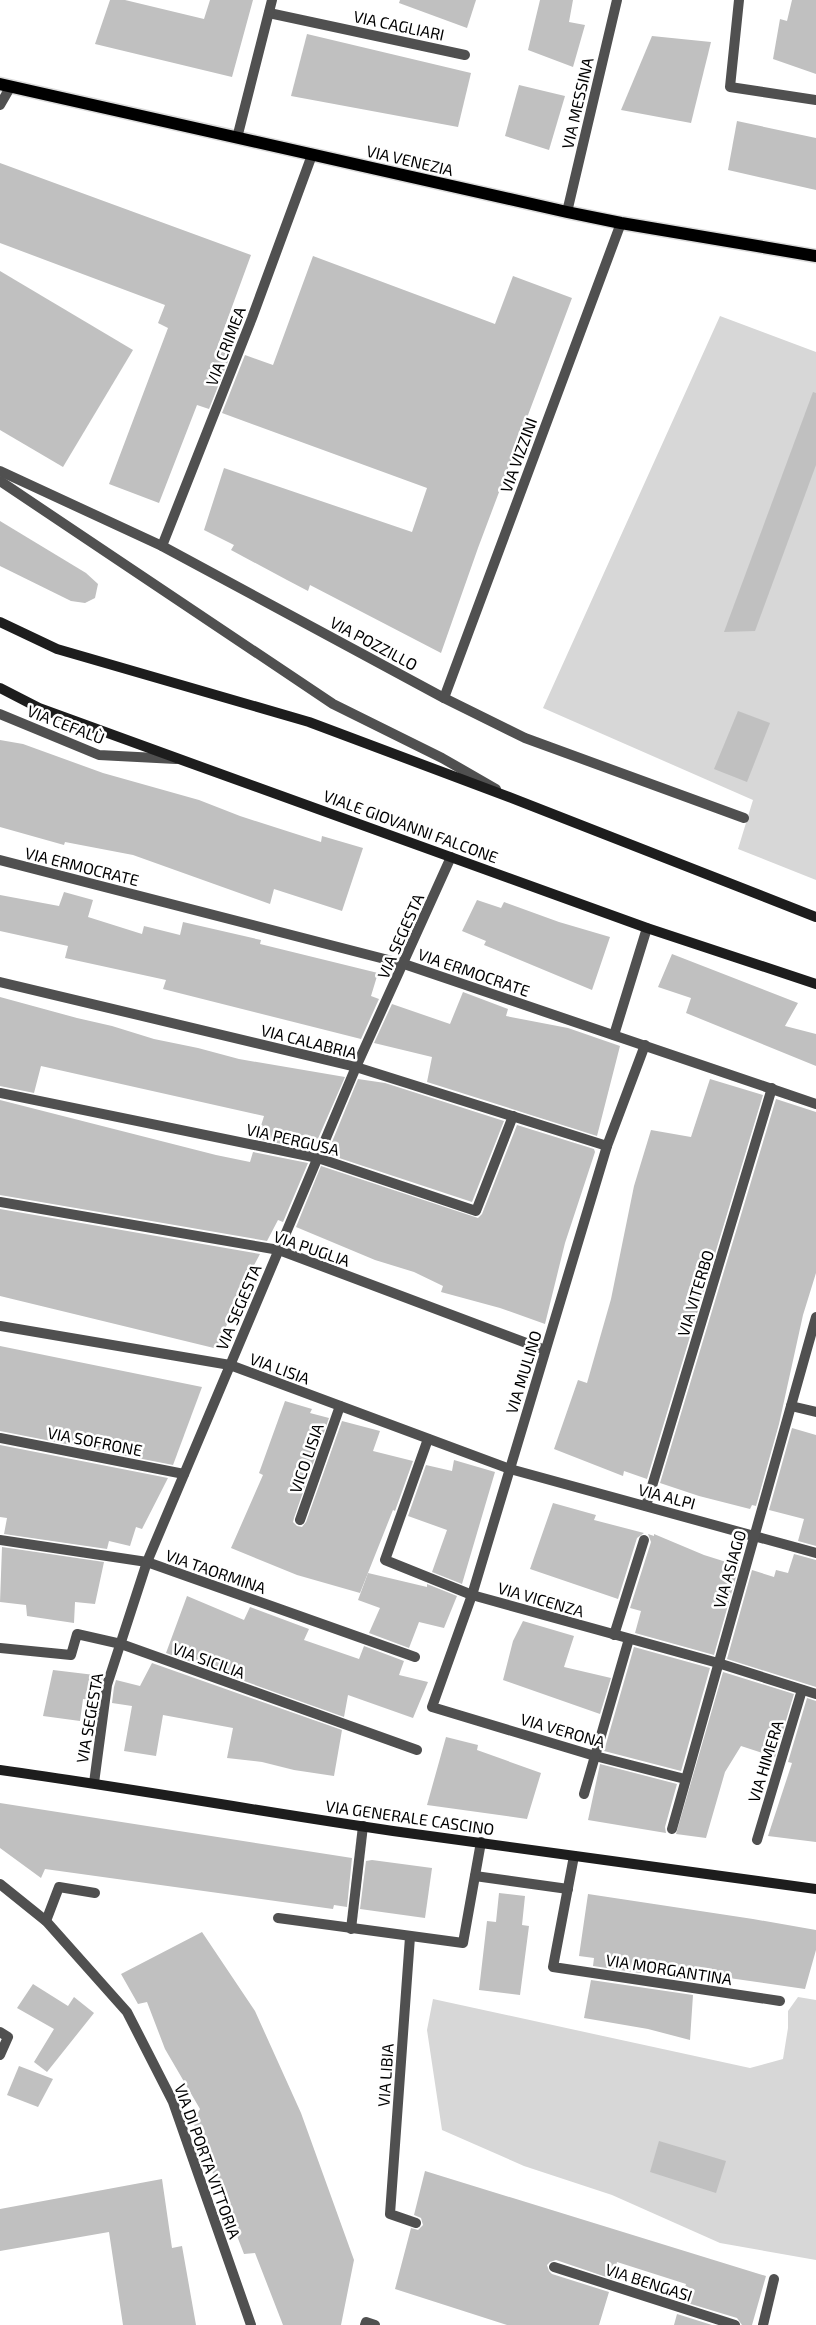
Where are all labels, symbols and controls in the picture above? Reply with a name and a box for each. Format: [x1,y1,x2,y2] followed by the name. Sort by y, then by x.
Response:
[352,6,446,44] street label: VIA CAGLIARI
[557,55,597,151] street label: VIA MESSINA
[365,141,455,179] street label: VIA VENEZIA
[201,304,249,388] street label: VIA CRIMEA
[496,415,540,495] street label: VIA VIZZINI
[327,612,421,674] street label: VIA POZZILLO
[25,701,107,747] street label: VIA CEFALÙ
[321,786,501,866] street label: VIALE GIOVANNI FALCONE
[23,843,141,889] street label: VIA ERMOCRATE
[373,890,427,982] street label: VIA SEGESTA
[416,944,532,1000] street label: VIA ERMOCRATE
[259,1020,359,1062] street label: VIA CALABRIA
[245,1119,341,1159] street label: VIA PERGUSA
[271,1226,353,1270] street label: VIA PUGLIA
[673,1247,717,1339] street label: VIA VITERBO
[211,1261,265,1353] street label: VIA SEGESTA
[501,1328,545,1416] street label: VIA MULINO
[247,1348,313,1388] street label: VIA LISIA
[285,1421,327,1495] street label: VICO LISIA
[46,1422,144,1460] street label: VIA SOFRONE
[636,1479,698,1513] street label: VIA ALPI
[709,1528,749,1610] street label: VIA ASIAGO
[163,1545,269,1597] street label: VIA TAORMINA
[496,1578,586,1620] street label: VIA VICENZA
[170,1638,248,1682] street label: VIA SICILIA
[72,1671,106,1765] street label: VIA SEGESTA
[518,1709,608,1751] street label: VIA VERONA
[744,1718,786,1804] street label: VIA HIMERA
[324,1796,496,1838] street label: VIA GENERALE CASCINO
[604,1950,734,1988] street label: VIA MORGANTINA
[373,2043,397,2107] street label: VIA LIBIA
[171,2081,245,2241] street label: VIA DI PORTA VITTORIA
[603,2259,695,2305] street label: VIA BENGASI

